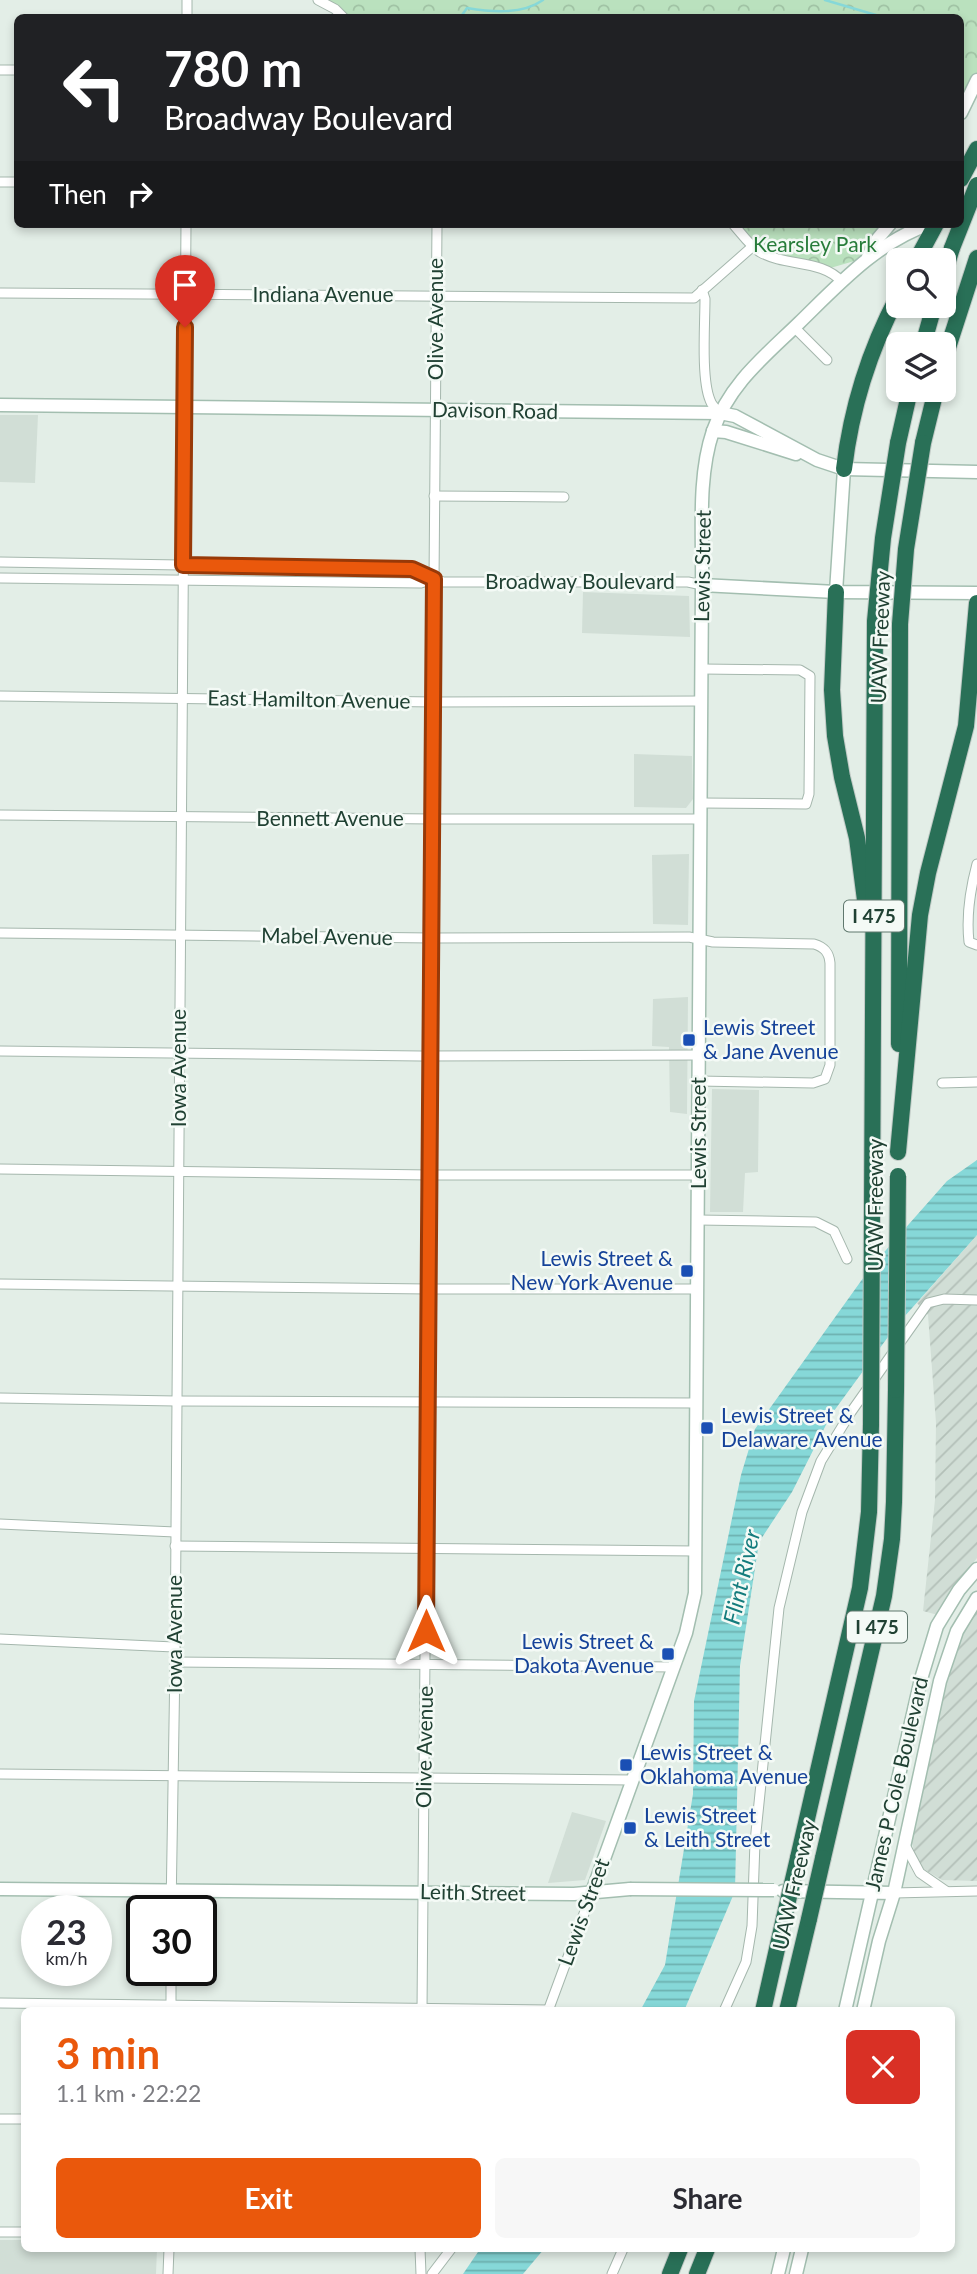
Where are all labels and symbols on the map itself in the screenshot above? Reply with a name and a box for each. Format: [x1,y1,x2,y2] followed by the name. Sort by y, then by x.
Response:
[753,231,877,256] park label: Kearsley Park
[155,255,215,327] pin
[422,258,447,380] street label: Olive Avenue
[252,281,394,306] street label: Indiana Avenue
[432,396,558,423] street label: Davison Road
[688,509,715,622] street label: Lewis Street
[485,568,675,593] street label: Broadway Boulevard
[865,570,894,704] street label: UAW Freeway
[207,684,411,713] street label: East Hamilton Avenue
[256,805,404,830] street label: Bennett Avenue
[844,900,904,932] road number: I 475
[261,922,393,949] street label: Mabel Avenue
[165,1009,190,1127] street label: Iowa Avenue
[703,1014,839,1063] place label: Lewis Street & Jane Avenue
[681,1032,697,1048] marker: Lewis Street & Jane Avenue
[685,1076,710,1189] street label: Lewis Street
[862,1138,887,1271] street label: UAW Freeway
[510,1245,673,1294] place label: Lewis Street & New York Avenue
[679,1263,695,1279] marker: Lewis Street & New York Avenue
[721,1402,883,1451] place label: Lewis Street & Delaware Avenue
[699,1420,715,1436] marker: Lewis Street & Delaware Avenue
[717,1526,766,1627] water label: Flint River
[161,1575,186,1693] street label: Iowa Avenue
[389,1594,463,1668] position arrow
[847,1611,907,1642] road number: I 475
[514,1628,654,1677] place label: Lewis Street & Dakota Avenue
[660,1646,676,1662] marker: Lewis Street & Dakota Avenue
[859,1674,932,1893] street label: James P Cole Boulevard
[410,1686,437,1808] street label: Olive Avenue
[640,1739,808,1788] place label: Lewis Street & Oklahoma Avenue
[618,1757,634,1773] marker: Lewis Street & Oklahoma Avenue
[644,1802,771,1851] place label: Lewis Street & Leith Street
[766,1817,821,1952] street label: UAW Freeway
[622,1820,638,1836] marker: Lewis Street & Leith Street
[552,1854,614,1969] street label: Lewis Street
[420,1878,527,1905] street label: Leith Street
[126,1895,217,1986] speed limit sign: 30

